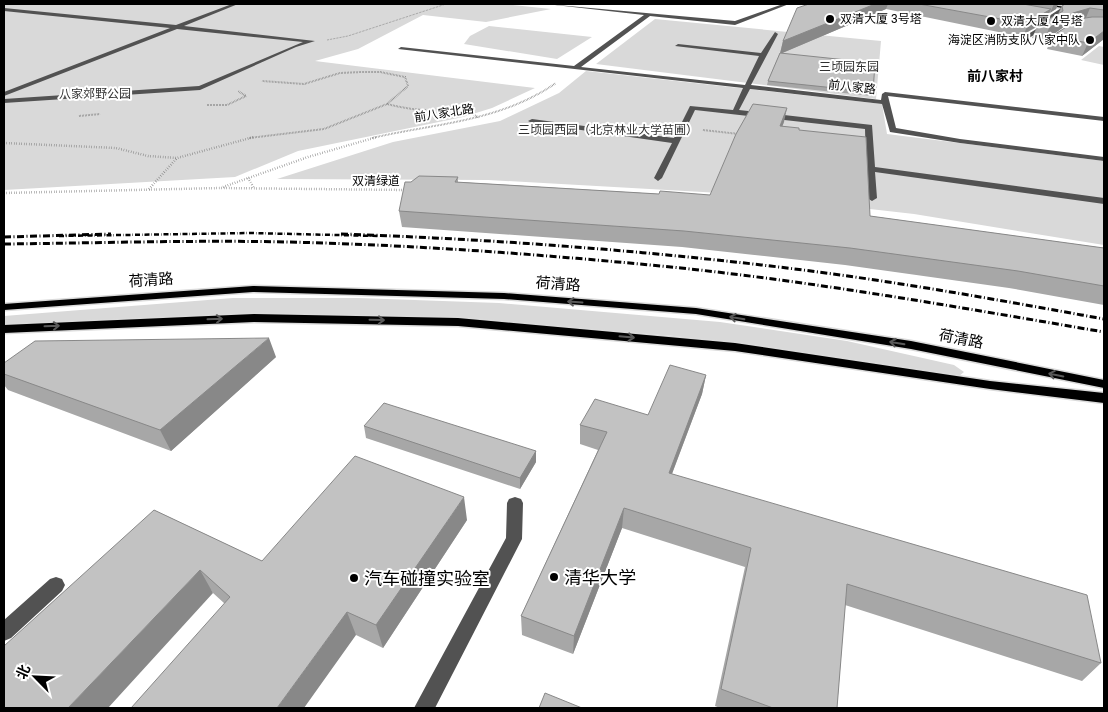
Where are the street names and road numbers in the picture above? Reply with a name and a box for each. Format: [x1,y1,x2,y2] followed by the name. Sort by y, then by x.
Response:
[827,78,877,96] street label: 前八家路
[413,101,475,125] street label: 前八家北路
[352,174,400,188] street label: 双清绿道
[128,269,174,291] street label: 荷清路
[535,273,581,295] street label: 荷清路
[937,326,985,352] street label: 荷清路

